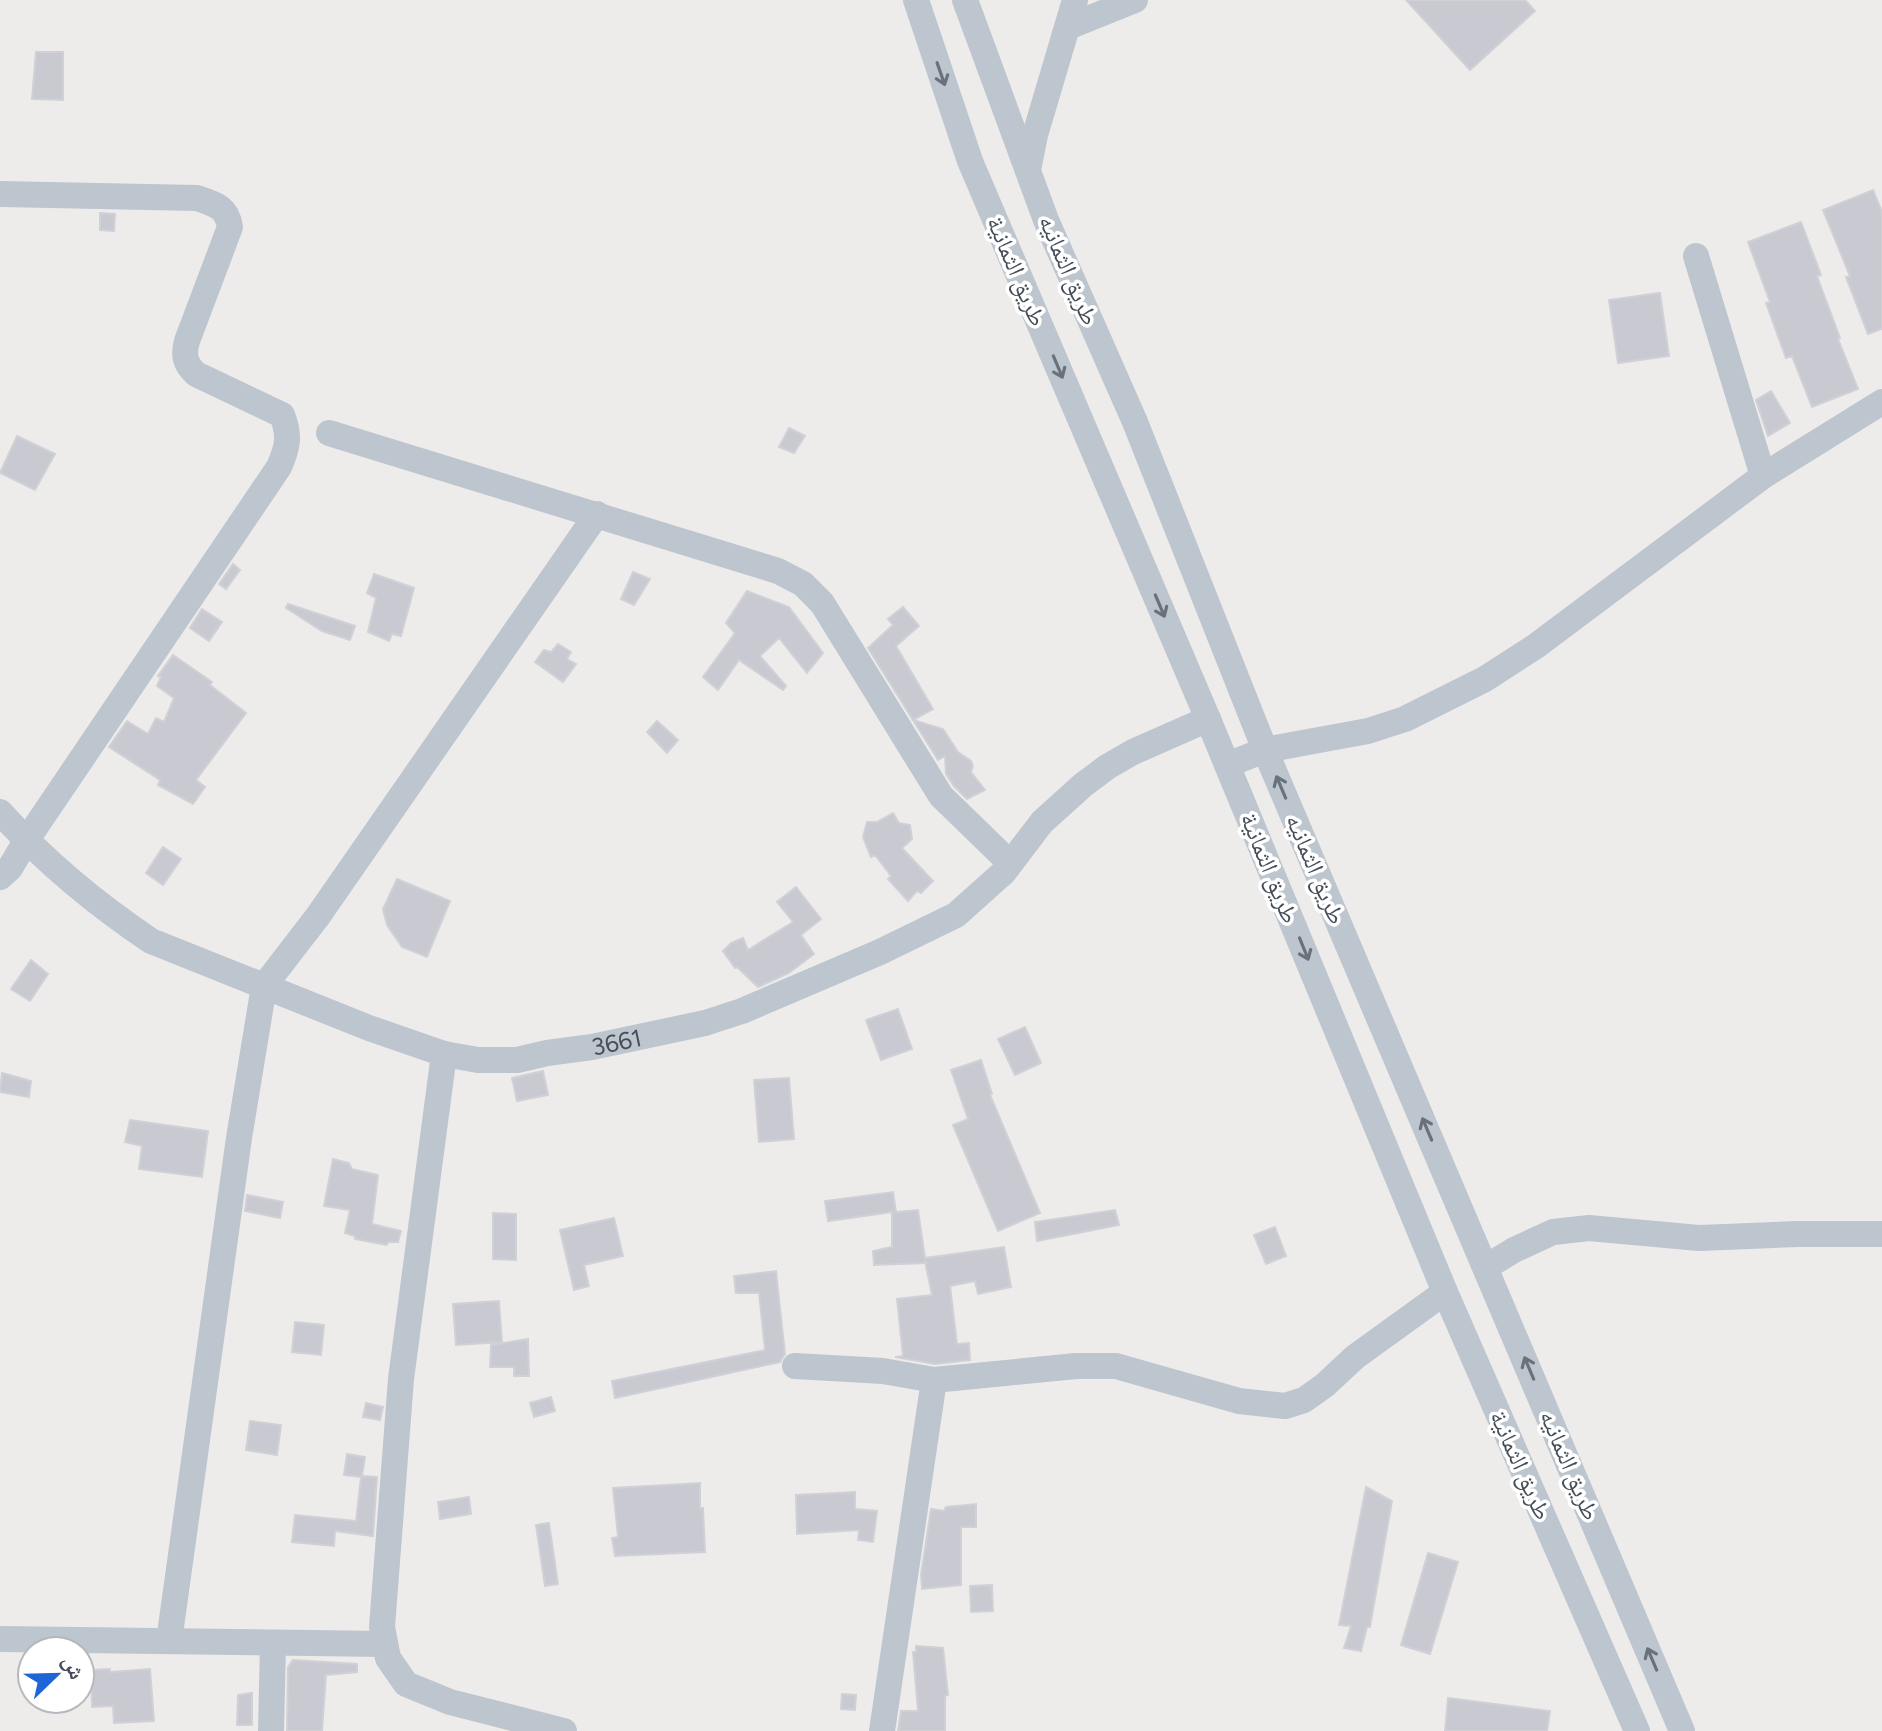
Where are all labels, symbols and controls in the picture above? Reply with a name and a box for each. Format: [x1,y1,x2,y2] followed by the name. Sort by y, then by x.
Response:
[934,61,949,86] one-way arrow
[1033,211,1105,329] street label: طريق الثمانيه
[981,212,1053,330] street label: طريق الثمانية
[1051,354,1066,379] one-way arrow
[1154,593,1169,618] one-way arrow
[1272,775,1287,800] one-way arrow
[1235,809,1305,927] street label: طريق الثمانية
[1280,810,1352,928] street label: طريق الثمانيه
[1297,937,1312,961] one-way arrow
[589,1022,644,1061] street label: 3661
[1419,1117,1434,1142] one-way arrow
[1521,1356,1535,1381] one-way arrow
[1484,1406,1558,1524] street label: طريق الثمانية
[1534,1406,1606,1524] street label: طريق الثمانيه
[16,1635,96,1715] north arrow
[1644,1647,1659,1672] one-way arrow
[57,1651,91,1683] text: ش

